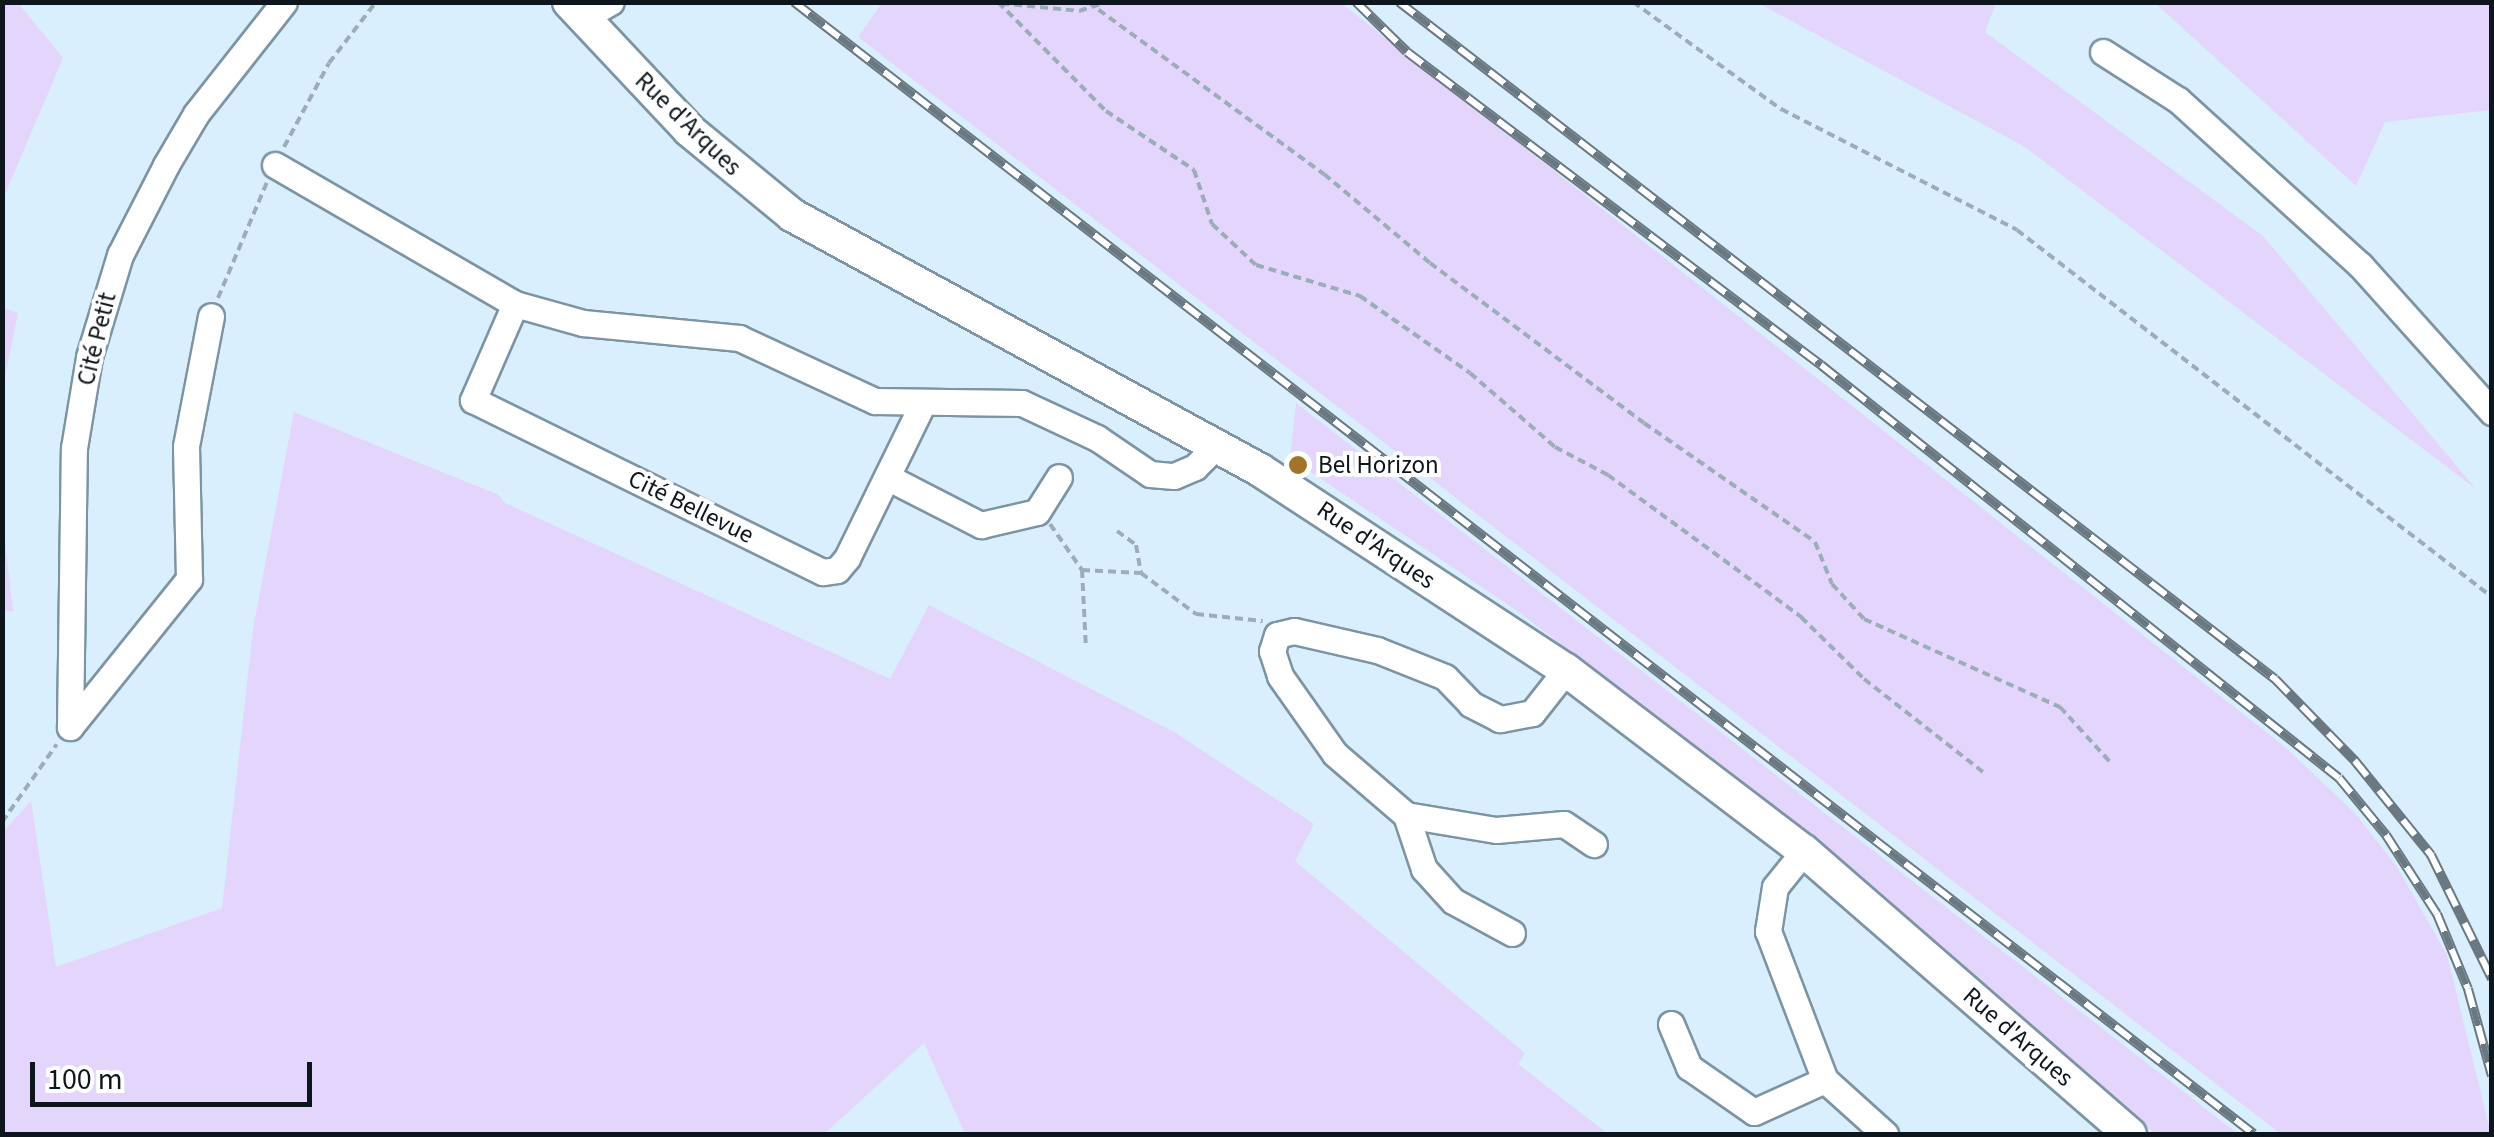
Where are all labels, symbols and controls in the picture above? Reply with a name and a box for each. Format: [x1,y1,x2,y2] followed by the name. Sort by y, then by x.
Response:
[629,66,747,182] street label: Rue d'Arques
[71,289,123,389] street label: Cité Petit
[1318,450,1439,480] place label: Bel Horizon
[1287,454,1309,476] marker: Bel Horizon
[623,464,759,550] street label: Cité Bellevue
[1311,494,1441,596] street label: Rue d'Arques
[1957,981,2079,1093] street label: Rue d'Arques
[35,1042,318,1104] scale bar
[47,1058,123,1101] text: 100 m

